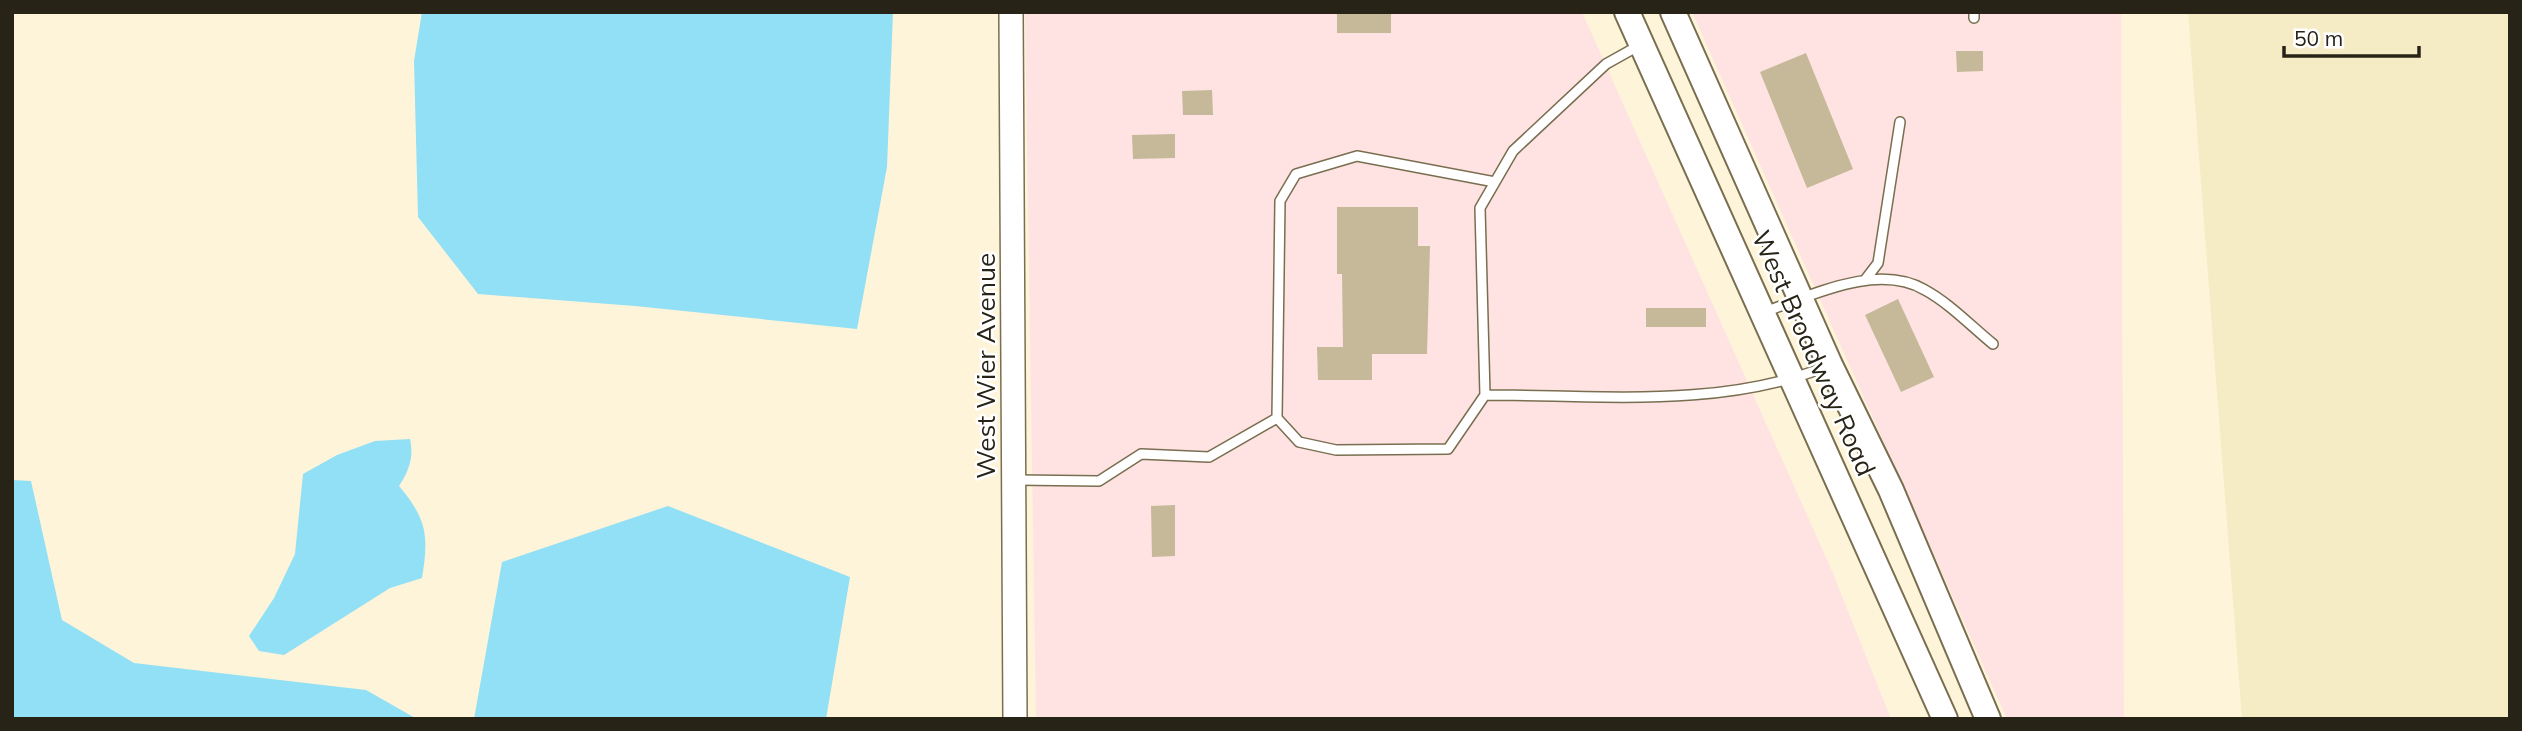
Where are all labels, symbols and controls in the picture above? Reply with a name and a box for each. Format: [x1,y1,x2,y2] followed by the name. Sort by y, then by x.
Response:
[2284,14,2419,58] scale bar
[2294,25,2343,51] text: 50 m
[1745,225,1883,481] street label: West Broadway Road
[969,253,1002,479] street label: West Wier Avenue

